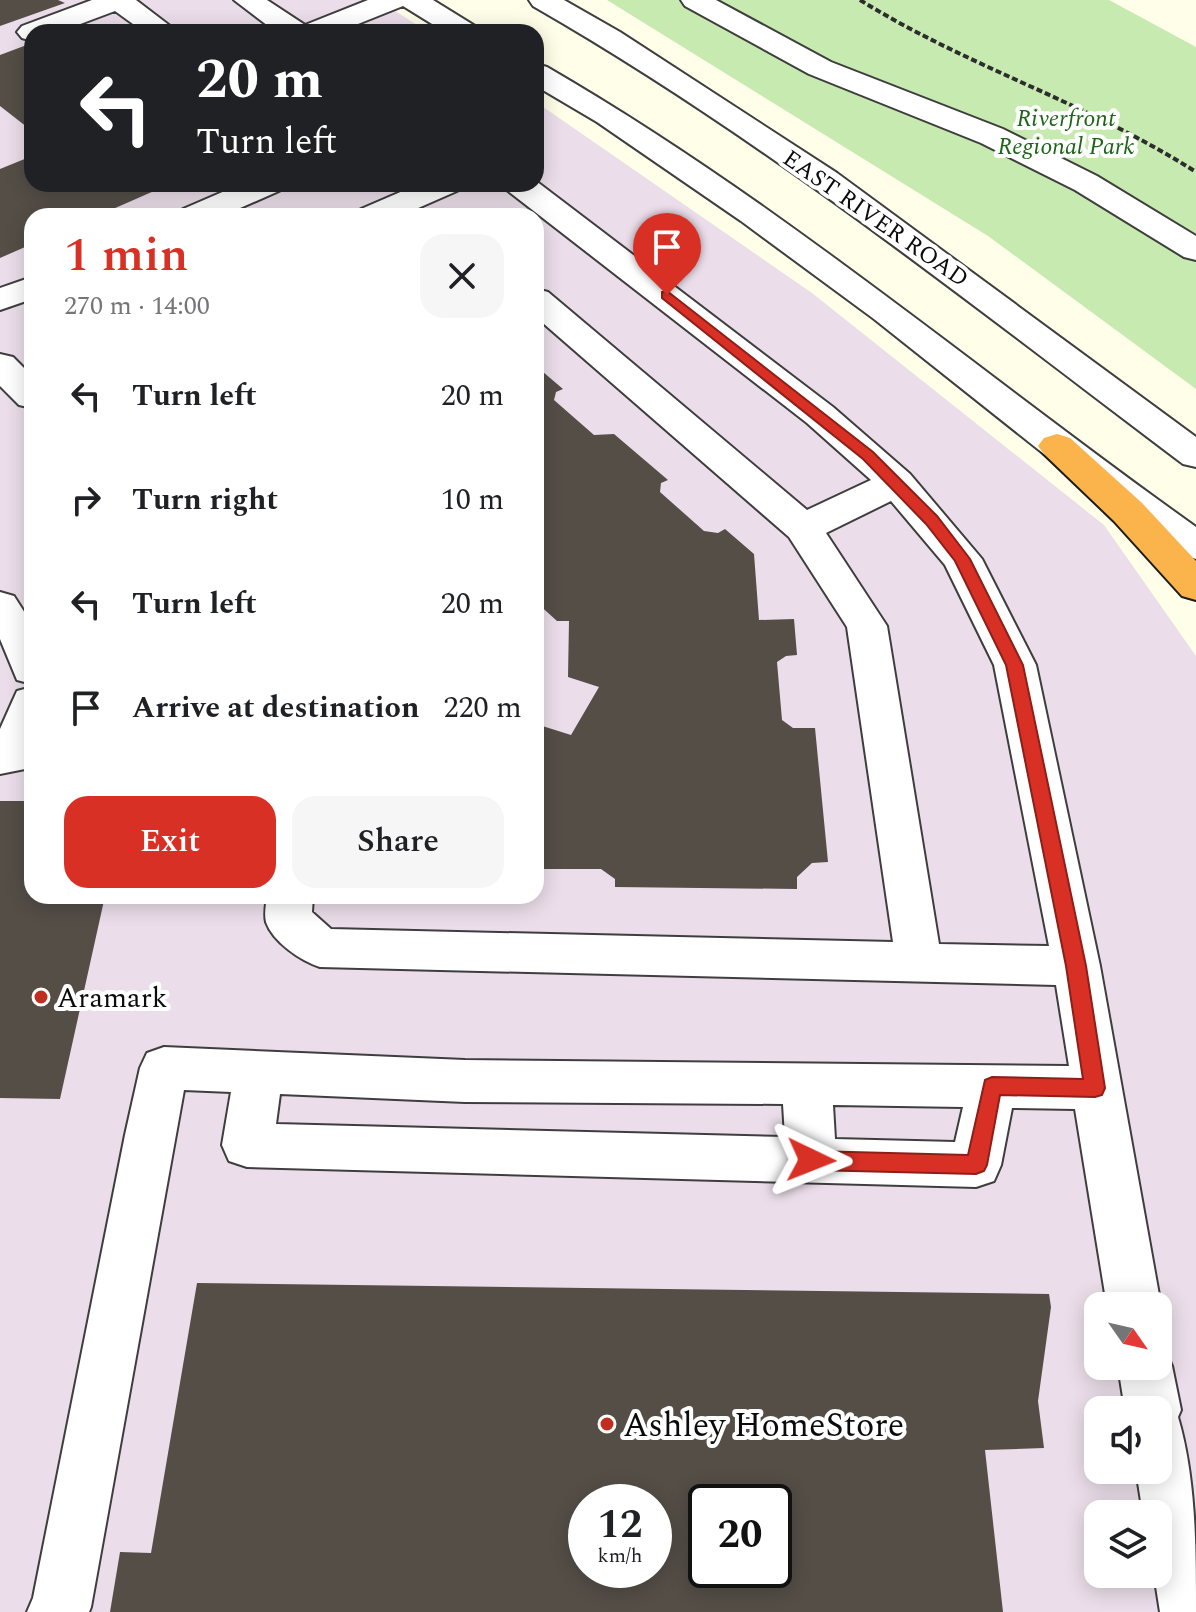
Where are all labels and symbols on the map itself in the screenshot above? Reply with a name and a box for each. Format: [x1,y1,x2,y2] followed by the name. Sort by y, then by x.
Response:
[997,101,1135,165] park label: Riverfront Regional Park
[775,141,976,297] street label: EAST RIVER ROAD
[633,213,701,295] pin
[57,977,167,1020] place label: Aramark
[32,988,50,1006] marker: Aramark
[769,1118,853,1202] position arrow
[1084,1292,1172,1380] north arrow
[623,1400,904,1452] place label: Ashley HomeStore
[598,1415,616,1433] marker: Ashley HomeStore
[688,1484,792,1588] speed limit sign: 20

